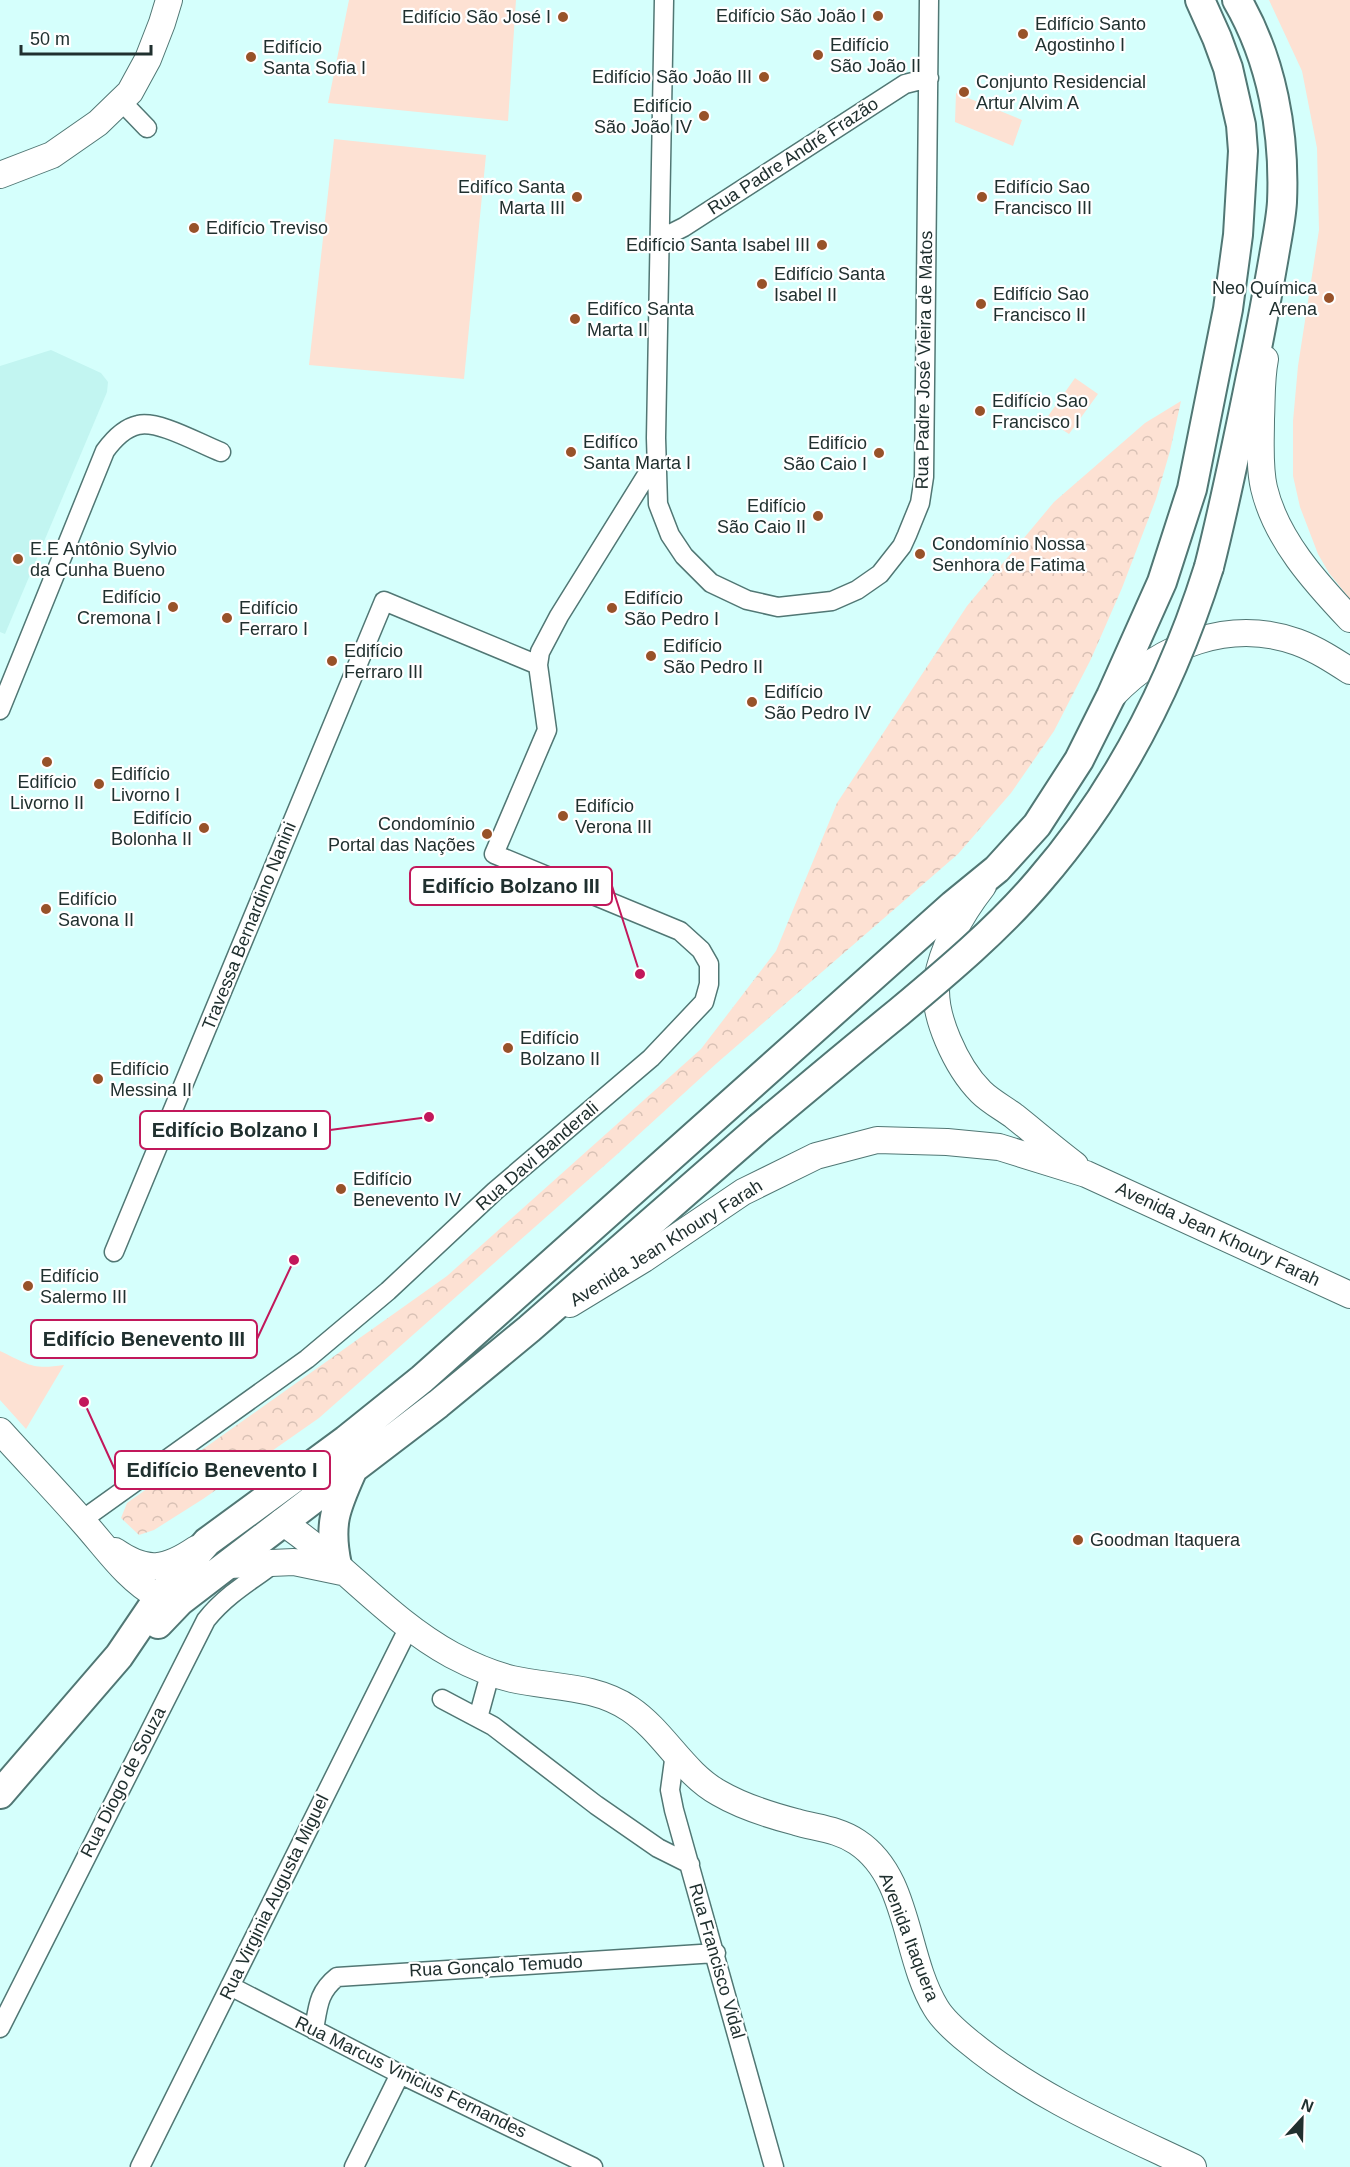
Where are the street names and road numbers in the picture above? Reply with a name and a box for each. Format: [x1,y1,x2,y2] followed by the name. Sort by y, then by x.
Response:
[704,93,882,219] street label: Rua Padre André Frazão
[912,230,936,490] street label: Rua Padre José Vieira de Matos
[198,819,300,1033] street label: Travessa Bernardino Nanini
[472,1098,602,1214] street label: Rua Davi Banderali
[566,1175,766,1311] street label: Avenida Jean Khoury Farah
[1113,1178,1323,1290] street label: Avenida Jean Khoury Farah
[76,1703,170,1861] street label: Rua Diogo de Souza
[216,1791,332,2003] street label: Rua Virginia Augusta Miguel
[875,1870,943,2005] street label: Avenida Itaquera
[685,1881,749,2041] street label: Rua Francisco Vidal
[409,1951,583,1981] street label: Rua Gonçalo Temudo
[292,2012,530,2142] street label: Rua Marcus Vinicius Fernandes

